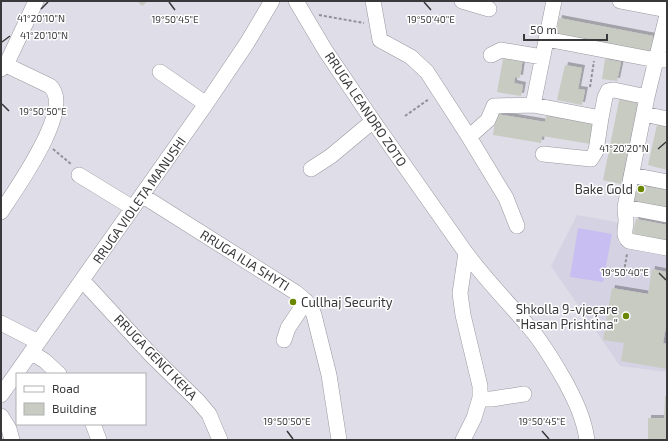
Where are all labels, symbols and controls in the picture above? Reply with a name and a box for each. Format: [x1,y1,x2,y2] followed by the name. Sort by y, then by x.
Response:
[17,12,65,24] text: 41°20'10"N
[151,13,199,25] text: 19°50'45"E
[407,13,455,25] text: 19°50'40"E
[524,16,607,42] scale bar
[530,22,557,36] text: 50 m
[20,29,68,41] text: 41°20'10"N
[322,49,410,169] street label: RRUGA LEANDRO ZOTO
[19,105,67,117] text: 19°50'50"E
[89,133,189,267] street label: RRUGA VIOLETA MANUSHI
[599,142,649,154] text: 41°20'20"N
[575,181,633,197] place label: Bake Gold
[636,184,646,194] marker: Bake Gold
[197,226,293,294] street label: RRUGA ILIA SHYTI
[601,266,649,278] text: 19°50'40"E
[301,294,393,310] place label: Cullhaj Security
[288,297,298,307] marker: Cullhaj Security
[516,301,618,332] place label: Shkolla 9-vjeçare "Hasan Prishtina"
[111,311,201,403] street label: RRUGA GENCI KEKA
[621,311,631,321] marker: Shkolla 9-vjeçare "Hasan Prishtina"
[16,373,146,425] legend
[52,381,80,395] text: Road
[52,401,97,415] text: Building
[263,415,311,427] text: 19°50'50"E
[518,415,566,427] text: 19°50'45"E

